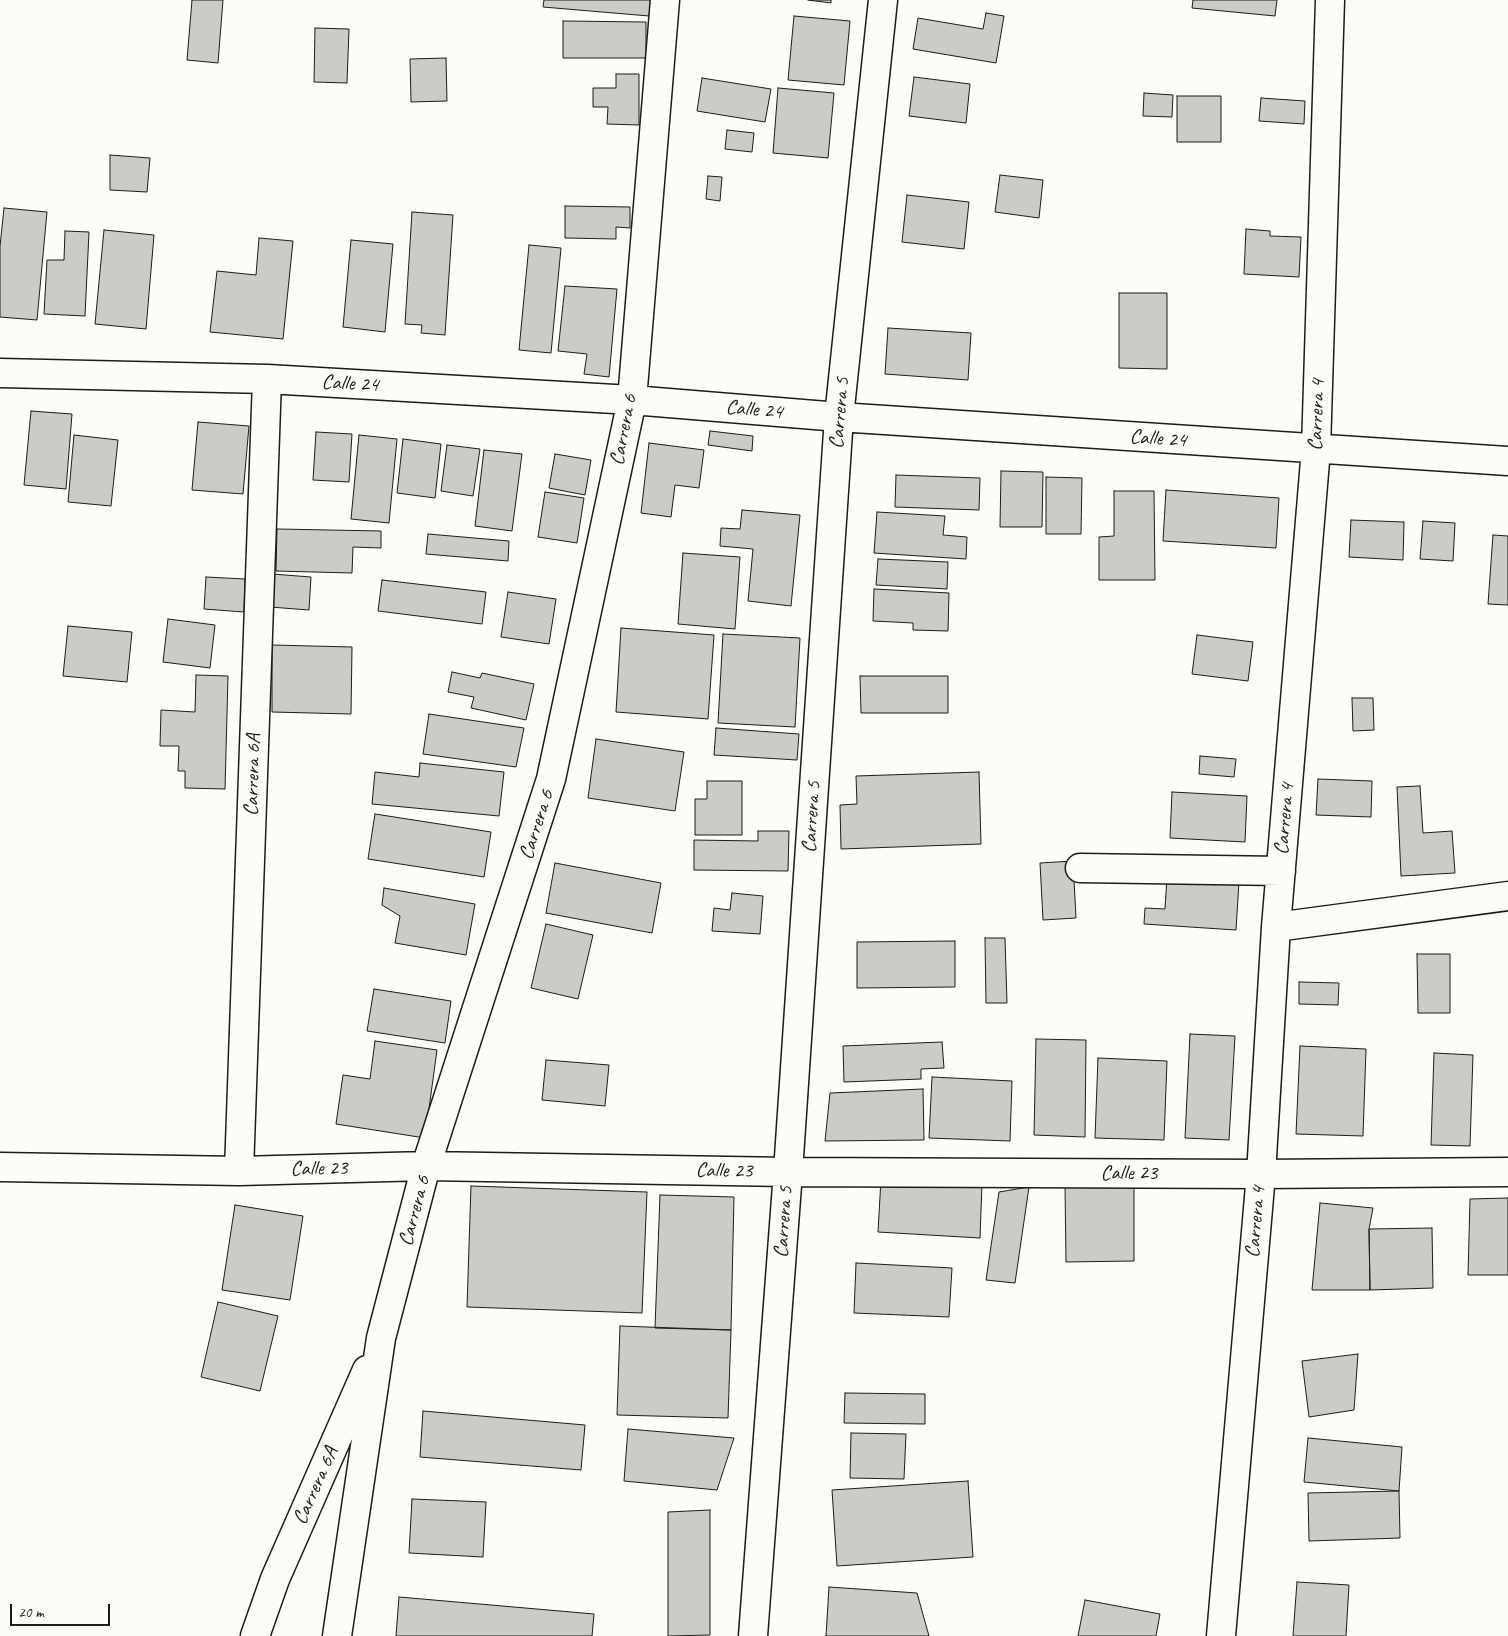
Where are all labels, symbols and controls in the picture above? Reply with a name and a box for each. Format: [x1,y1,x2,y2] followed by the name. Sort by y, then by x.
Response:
[321,370,379,398] street label: Calle 24
[824,376,856,450] street label: Carrera 5
[1303,379,1331,451] street label: Carrera 4
[605,392,643,468] street label: Carrera 6
[725,395,783,425] street label: Calle 24
[1129,424,1187,454] street label: Calle 24
[239,733,267,817] street label: Carrera 6A
[797,780,827,854] street label: Carrera 5
[1269,782,1301,856] street label: Carrera 4
[514,787,560,863] street label: Carrera 6
[290,1156,348,1182] street label: Calle 23
[695,1158,753,1184] street label: Calle 23
[1101,1160,1157,1186] street label: Calle 23
[394,1173,436,1249] street label: Carrera 6
[769,1185,799,1259] street label: Carrera 5
[1240,1185,1272,1259] street label: Carrera 4
[288,1443,344,1529] street label: Carrera 6A
[12,1594,112,1626] scale bar
[18,1603,44,1622] text: 20 m

